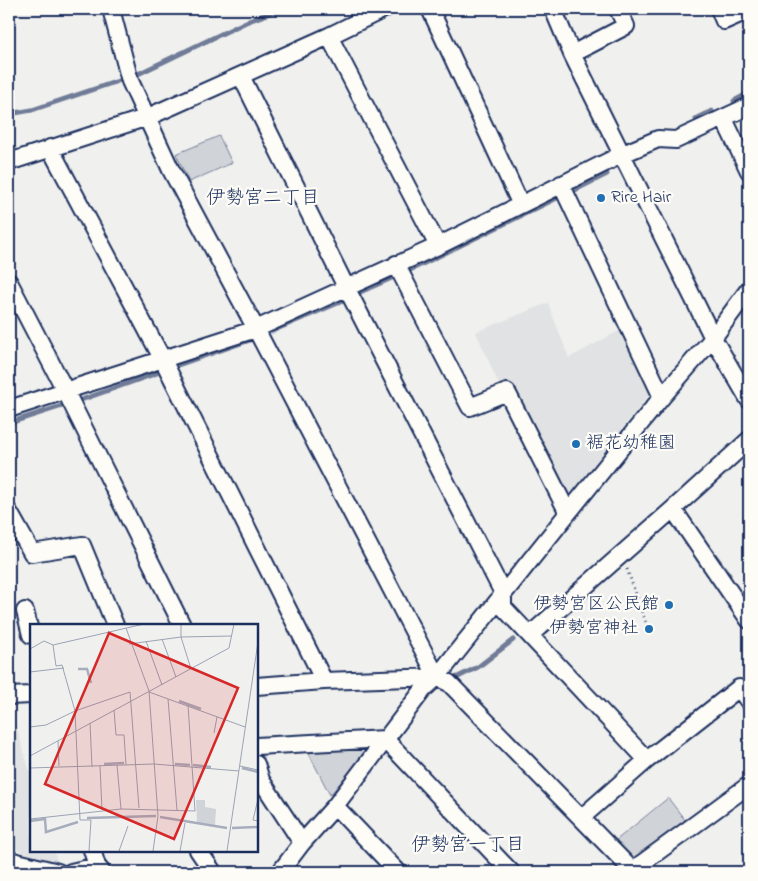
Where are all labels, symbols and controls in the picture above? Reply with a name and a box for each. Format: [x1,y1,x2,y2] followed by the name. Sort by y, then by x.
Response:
[206,185,320,212] district label: 伊勢宮二丁目
[611,185,672,211] place label: Rire Hair
[595,192,607,204] marker: Rire Hair
[586,431,676,457] place label: 裾花幼稚園
[570,438,582,450] marker: 裾花幼稚園
[533,592,659,618] place label: 伊勢宮区公民館
[663,599,675,611] marker: 伊勢宮区公民館
[549,616,639,642] place label: 伊勢宮神社
[643,623,655,635] marker: 伊勢宮神社
[30,624,258,851] inset map
[411,832,525,859] district label: 伊勢宮一丁目

